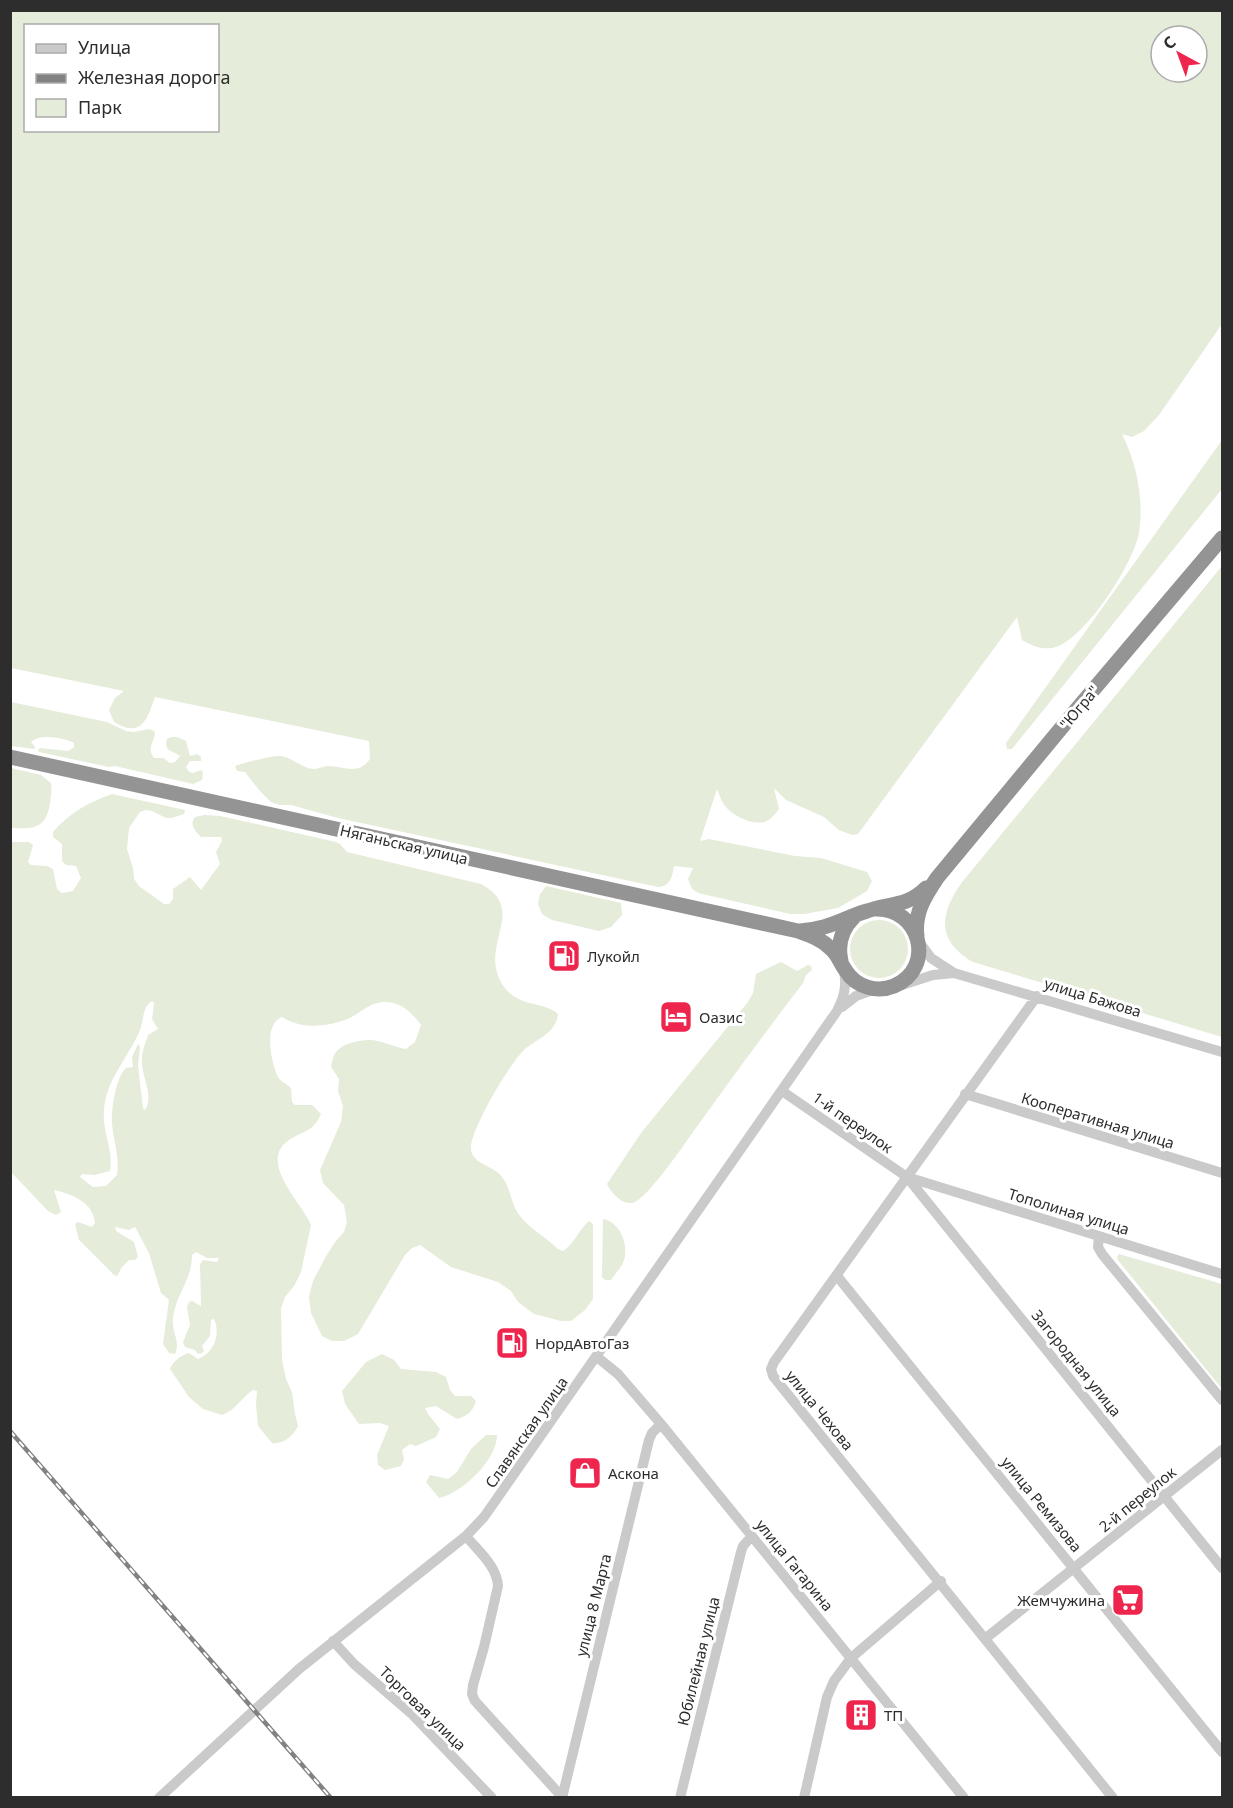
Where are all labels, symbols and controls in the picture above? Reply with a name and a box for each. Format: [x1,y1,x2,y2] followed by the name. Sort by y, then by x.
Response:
[24,24,219,132] legend
[1149,24,1209,84] north arrow
[1158,31,1180,54] text: С
[78,35,131,59] text: Улица
[78,65,230,89] text: Железная дорога
[78,95,122,119] text: Парк
[1055,681,1103,733] street label: "Югра"
[338,820,470,868] street label: Няганьская улица
[546,938,582,974] fuel station icon: Лукойл
[587,946,640,966] place label: Лукойл
[1042,973,1144,1021] street label: улица Бажова
[658,999,694,1035] hotel icon: Оазис
[699,1007,743,1027] place label: Оазис
[809,1087,897,1157] street label: 1-й переулок
[1019,1087,1177,1153] street label: Кооперативная улица
[1006,1183,1132,1239] street label: Тополиная улица
[1028,1305,1126,1421] street label: Загородная улица
[494,1325,530,1361] fuel station icon: НордАвтоГаз
[535,1333,629,1353] place label: НордАвтоГаз
[782,1366,858,1454] street label: улица Чехова
[480,1372,572,1492] street label: Славянская улица
[997,1452,1087,1556] street label: улица Ремизова
[567,1455,603,1491] shop icon: Аскона
[1094,1462,1180,1536] street label: 2-й переулок
[608,1463,659,1483] place label: Аскона
[752,1515,838,1615] street label: улица Гагарина
[571,1552,615,1658] street label: улица 8 Марта
[1110,1582,1146,1618] supermarket icon: Жемчужина
[1017,1590,1105,1610] place label: Жемчужина
[672,1594,724,1728] street label: Юбилейная улица
[375,1662,471,1754] street label: Торговая улица
[843,1697,879,1733] building icon: ТП
[884,1705,903,1725] place label: ТП

